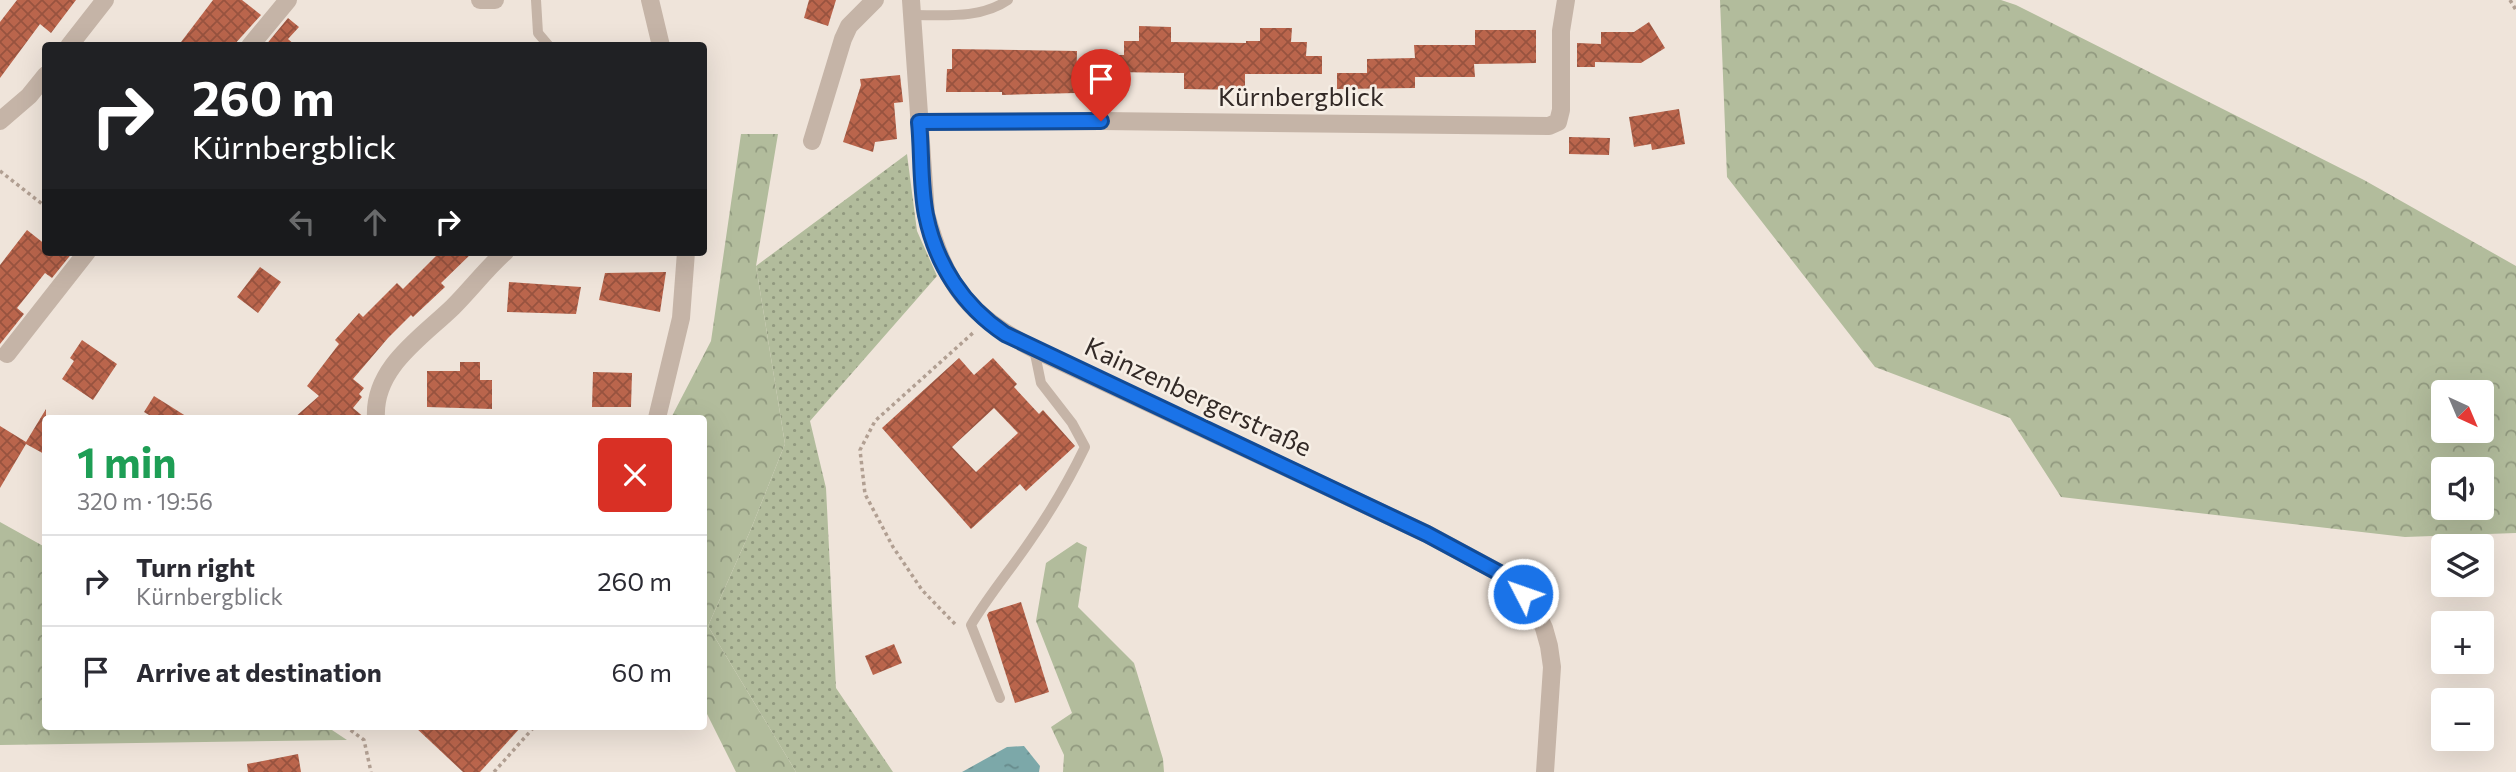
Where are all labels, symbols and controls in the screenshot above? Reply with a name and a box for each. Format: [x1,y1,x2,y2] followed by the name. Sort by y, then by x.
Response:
[1071,49,1131,121] pin
[1082,60,1120,98] icon: arrive
[192,66,334,126] text: 260 m
[77,70,168,161] icon: right
[1218,80,1384,111] street label: Kürnbergblick
[192,126,396,166] text: Kürnbergblick
[283,203,321,241] icon: left
[356,203,394,241] icon: ahead
[429,203,467,241] icon: right
[1080,329,1317,462] street label: Kainzenbergerstraße
[2431,380,2494,443] north arrow
[2431,380,2494,751] map controls
[77,435,177,487] text: 1 min
[598,438,672,512] button: close
[2431,457,2494,520] button: sound
[77,487,213,515] text: 320 m · 19:56
[2431,534,2494,597] button: layers
[136,551,255,582] text: Turn right
[1486,557,1560,631] position arrow
[77,562,115,600] icon: right
[597,565,672,596] text: 260 m
[136,582,283,610] text: Kürnbergblick
[2431,611,2494,674] button: +
[77,653,115,691] icon: arrive
[136,656,382,687] text: Arrive at destination
[612,656,672,687] text: 60 m
[2431,688,2494,751] button: −

